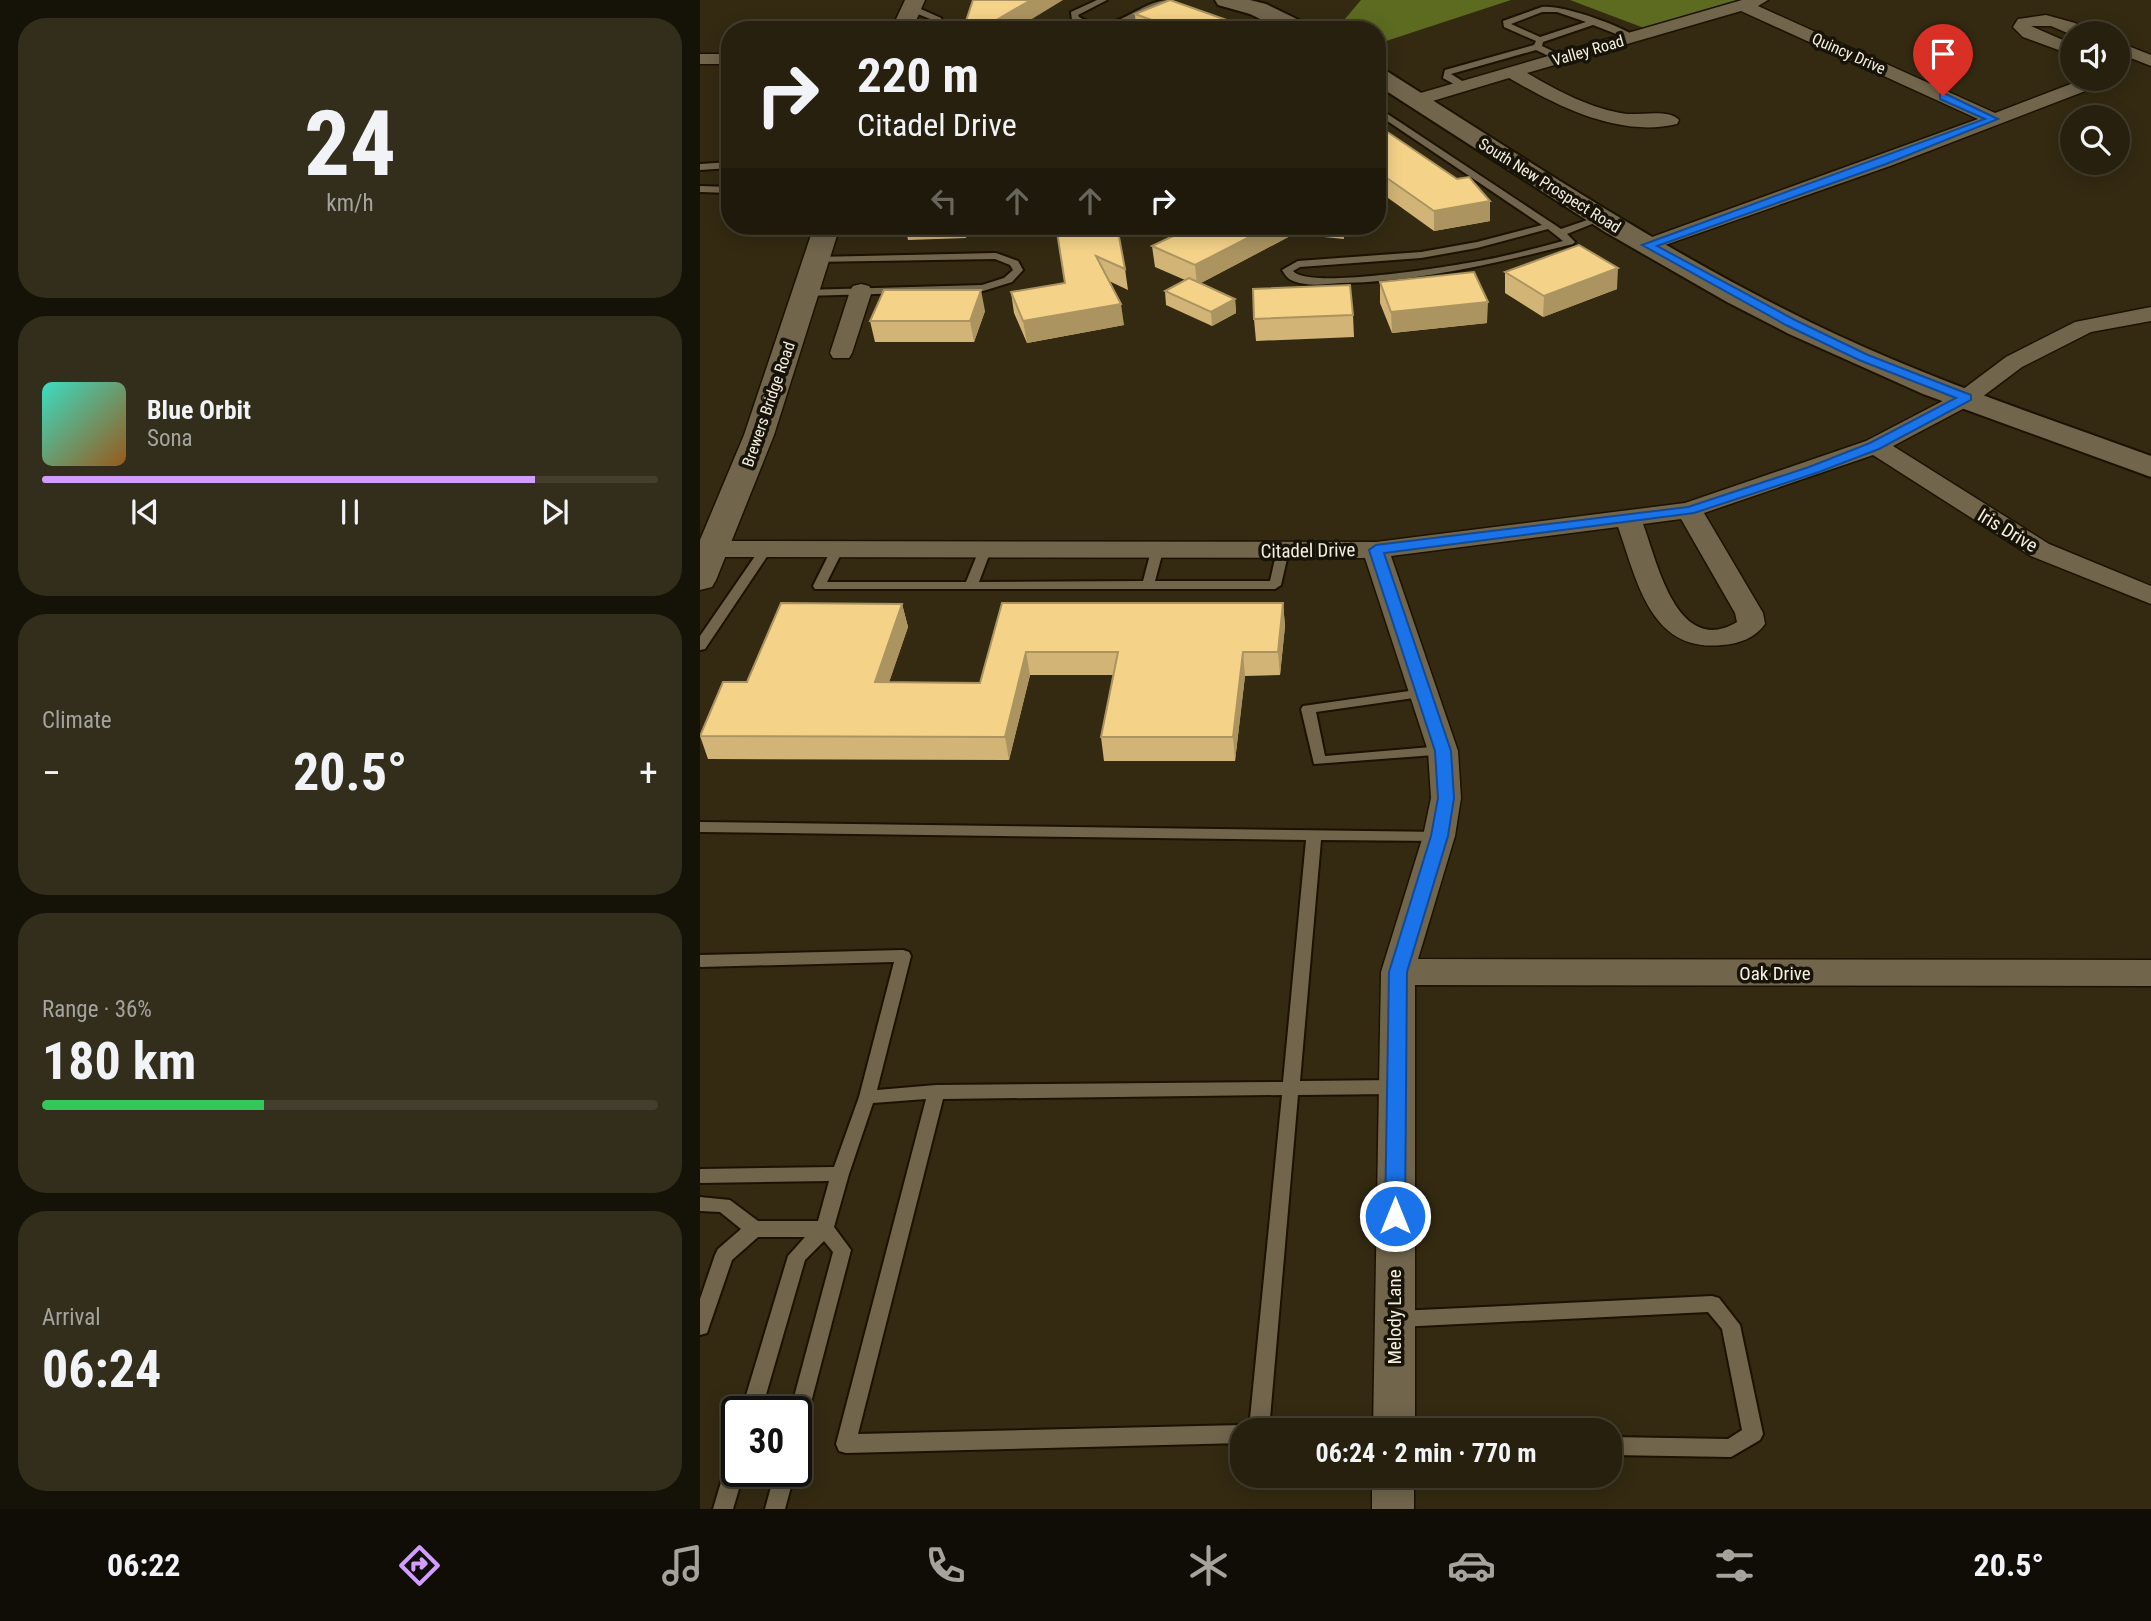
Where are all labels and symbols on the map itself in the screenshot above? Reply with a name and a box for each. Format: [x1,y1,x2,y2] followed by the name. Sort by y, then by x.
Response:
[1913,24,1973,96] pin
[1809,29,1888,78] street label: Quincy Drive
[1550,31,1626,70] street label: Valley Road
[1475,134,1624,237] street label: South New Prospect Road
[738,339,799,469] street label: Brewers Bridge Road
[1974,504,2042,557] street label: Iris Drive
[1260,538,1356,563] street label: Citadel Drive
[1739,962,1811,985] street label: Oak Drive
[1358,1179,1432,1253] position arrow
[1383,1269,1406,1365] street label: Melody Lane
[721,1396,812,1487] speed limit sign: 30

